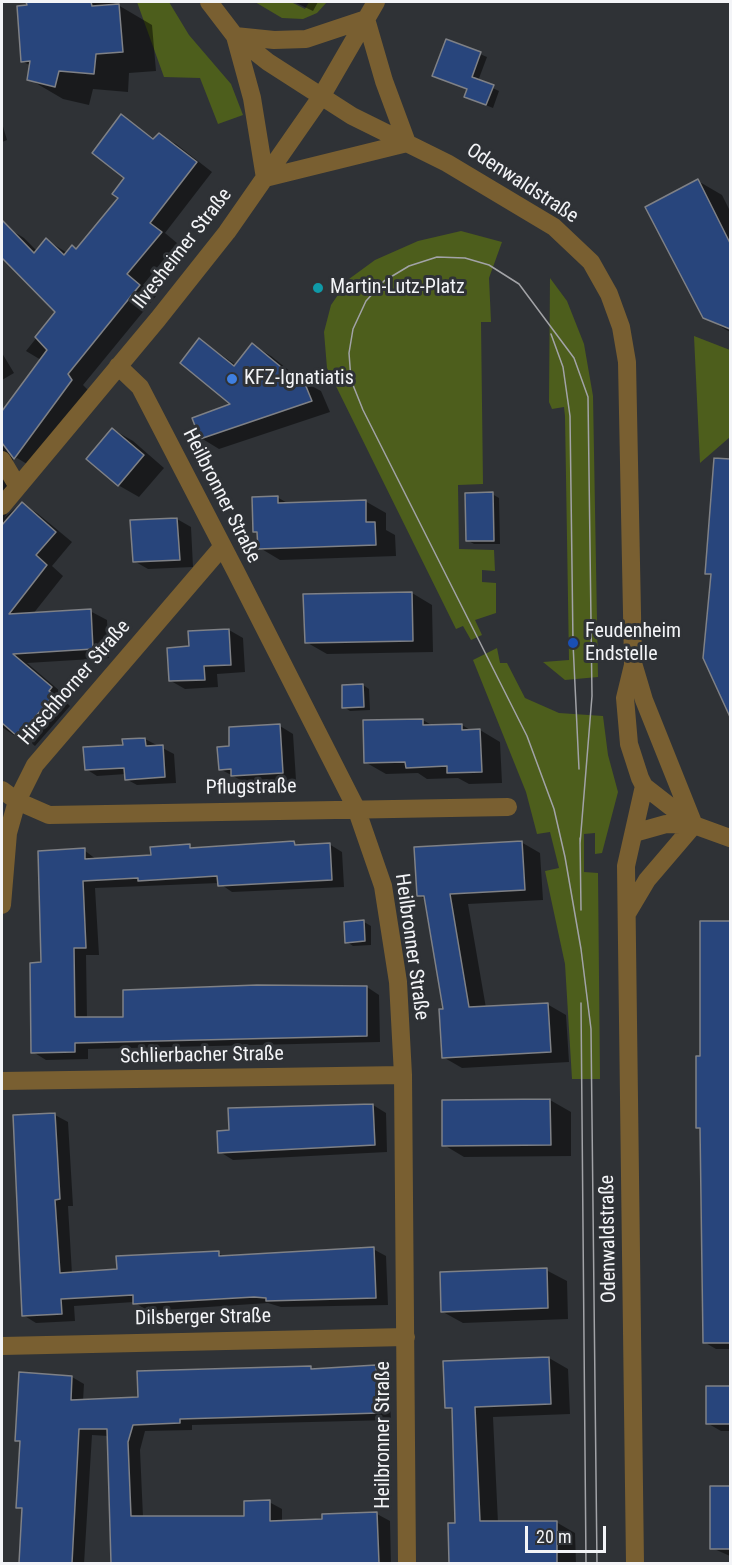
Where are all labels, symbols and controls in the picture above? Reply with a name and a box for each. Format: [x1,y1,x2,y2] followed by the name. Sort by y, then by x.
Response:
[462,139,582,229] street label: Odenwaldstraße
[128,184,238,314] street label: Ilvesheimer Straße
[330,276,465,300] place label: Martin-Lutz-Platz
[311,281,325,295] marker: Martin-Lutz-Platz
[244,367,354,391] place label: KFZ-Ignatiatis
[225,372,239,386] marker: KFZ-Ignatiatis
[177,425,265,567] street label: Heilbronner Straße
[14,615,136,751] street label: Hirschhorner Straße
[585,620,681,667] place label: Feudenheim Endstelle
[566,636,580,650] marker: Feudenheim Endstelle
[205,775,297,801] street label: Pflugstraße
[389,872,433,1022] street label: Heilbronner Straße
[120,1043,284,1069] street label: Schlierbacher Straße
[596,1175,622,1303] street label: Odenwaldstraße
[135,1305,271,1331] street label: Dilsberger Straße
[372,1361,396,1509] street label: Heilbronner Straße
[528,1514,609,1552] scale bar
[536,1526,571,1547] text: 20 m

